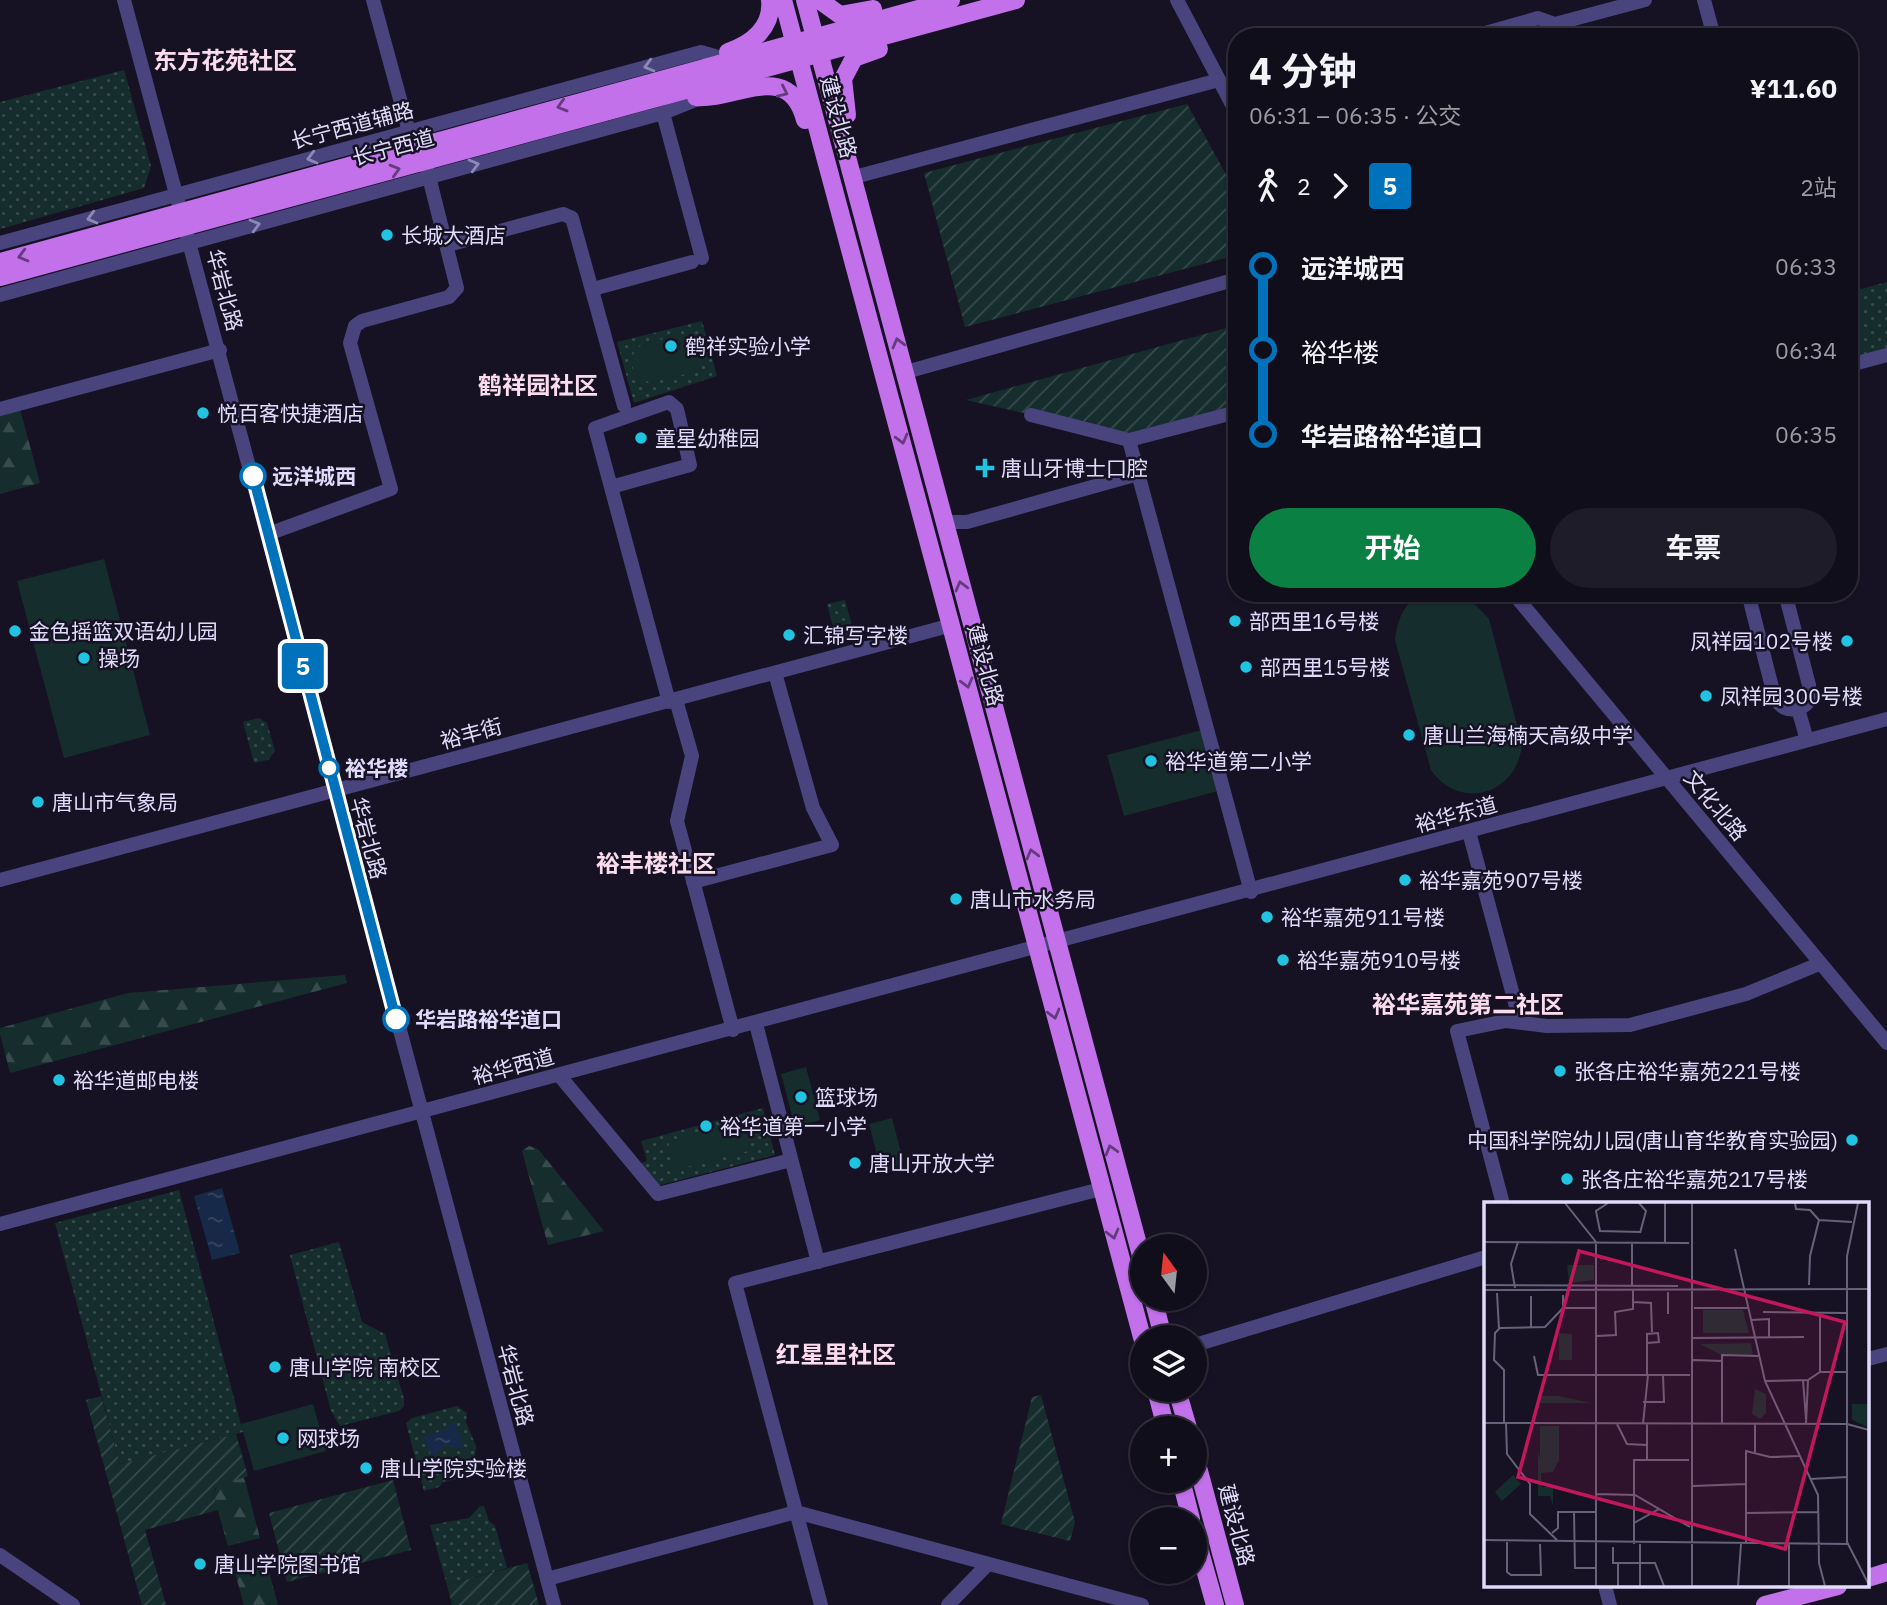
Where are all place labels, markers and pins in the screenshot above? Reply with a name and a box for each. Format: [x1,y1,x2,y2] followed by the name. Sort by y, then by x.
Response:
[401,221,506,249] place label: 长城大酒店
[379,227,395,243] marker: 长城大酒店
[685,332,811,360] place label: 鹤祥实验小学
[663,338,679,354] marker: 鹤祥实验小学
[217,399,364,427] place label: 悦百客快捷酒店
[195,405,211,421] marker: 悦百客快捷酒店
[655,424,760,452] place label: 童星幼稚园
[633,430,649,446] marker: 童星幼稚园
[1001,454,1148,482] place label: 唐山牙博士口腔
[975,458,995,478] marker: 唐山牙博士口腔
[272,462,356,490] place label: 远洋城西
[240,463,266,489] marker: 远洋城西
[1249,607,1379,635] place label: 部西里16号楼
[1227,613,1243,629] marker: 部西里16号楼
[29,617,218,645] place label: 金色摇篮双语幼儿园
[803,621,908,649] place label: 汇锦写字楼
[7,623,23,639] marker: 金色摇篮双语幼儿园
[781,627,797,643] marker: 汇锦写字楼
[1690,627,1833,655] place label: 凤祥园102号楼
[1839,633,1855,649] marker: 凤祥园102号楼
[98,644,140,672] place label: 操场
[76,650,92,666] marker: 操场
[1260,653,1390,681] place label: 部西里15号楼
[1238,659,1254,675] marker: 部西里15号楼
[1720,682,1863,710] place label: 凤祥园300号楼
[1698,688,1714,704] marker: 凤祥园300号楼
[1423,721,1633,749] place label: 唐山兰海楠天高级中学
[1401,727,1417,743] marker: 唐山兰海楠天高级中学
[1165,747,1312,775] place label: 裕华道第二小学
[1143,753,1159,769] marker: 裕华道第二小学
[345,754,408,782] place label: 裕华楼
[319,758,339,778] marker: 裕华楼
[52,788,178,816] place label: 唐山市气象局
[30,794,46,810] marker: 唐山市气象局
[1419,866,1583,894] place label: 裕华嘉苑907号楼
[1397,872,1413,888] marker: 裕华嘉苑907号楼
[970,885,1096,913] place label: 唐山市水务局
[948,891,964,907] marker: 唐山市水务局
[1281,903,1445,931] place label: 裕华嘉苑911号楼
[1259,909,1275,925] marker: 裕华嘉苑911号楼
[1297,946,1461,974] place label: 裕华嘉苑910号楼
[1275,952,1291,968] marker: 裕华嘉苑910号楼
[415,1005,562,1033] place label: 华岩路裕华道口
[383,1006,409,1032] marker: 华岩路裕华道口
[1574,1057,1801,1085] place label: 张各庄裕华嘉苑221号楼
[1552,1063,1568,1079] marker: 张各庄裕华嘉苑221号楼
[73,1066,199,1094] place label: 裕华道邮电楼
[51,1072,67,1088] marker: 裕华道邮电楼
[815,1083,878,1111] place label: 篮球场
[793,1089,809,1105] marker: 篮球场
[720,1112,867,1140] place label: 裕华道第一小学
[698,1118,714,1134] marker: 裕华道第一小学
[1467,1126,1838,1154] place label: 中国科学院幼儿园(唐山育华教育实验园)
[1844,1132,1860,1148] marker: 中国科学院幼儿园(唐山育华教育实验园)
[869,1149,995,1177] place label: 唐山开放大学
[847,1155,863,1171] marker: 唐山开放大学
[1581,1165,1808,1193] place label: 张各庄裕华嘉苑217号楼
[1559,1171,1575,1187] marker: 张各庄裕华嘉苑217号楼
[289,1353,441,1381] place label: 唐山学院 南校区
[267,1359,283,1375] marker: 唐山学院 南校区
[297,1424,360,1452] place label: 网球场
[275,1430,291,1446] marker: 网球场
[380,1454,527,1482] place label: 唐山学院实验楼
[358,1460,374,1476] marker: 唐山学院实验楼
[214,1550,361,1578] place label: 唐山学院图书馆
[192,1556,208,1572] marker: 唐山学院图书馆

